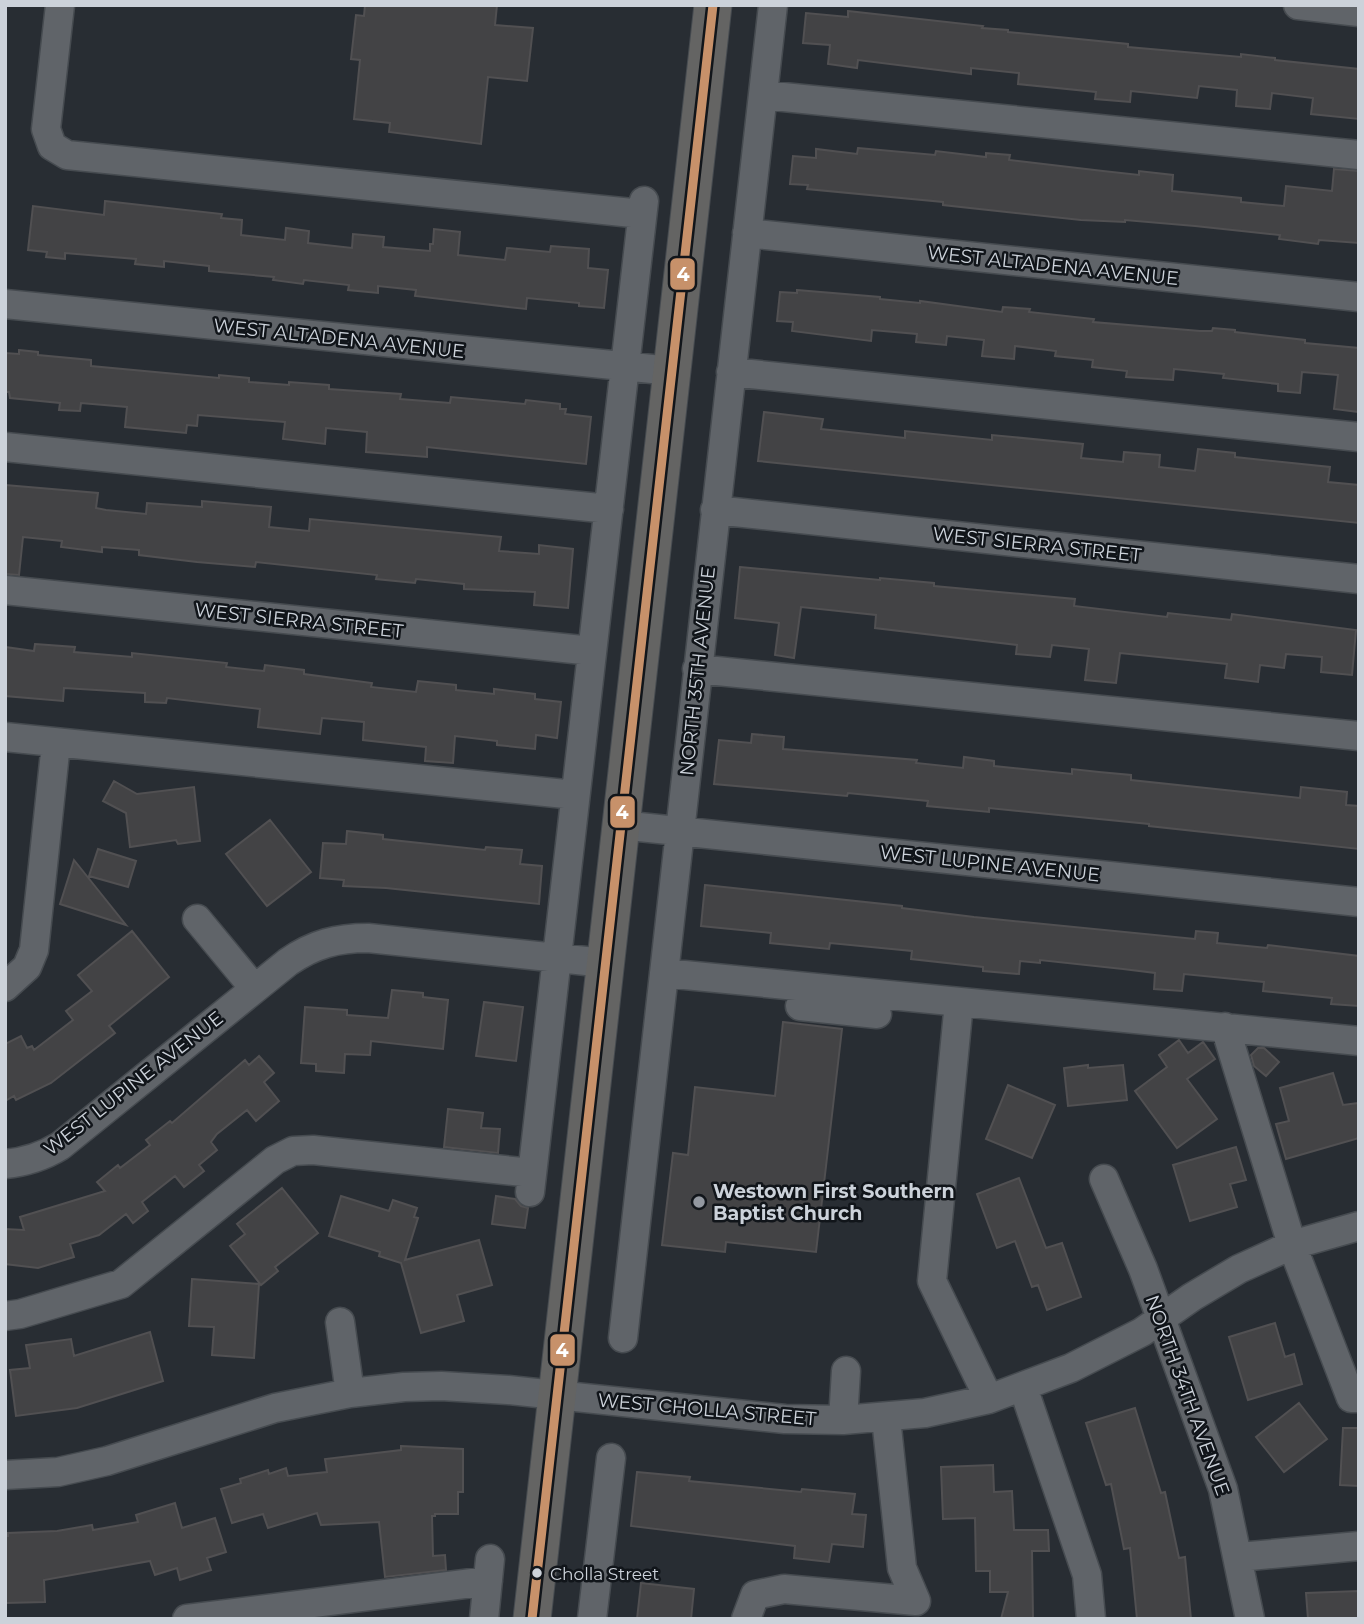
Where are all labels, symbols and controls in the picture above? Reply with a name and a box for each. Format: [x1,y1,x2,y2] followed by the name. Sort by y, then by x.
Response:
[926,241,1180,290] street label: WEST ALTADENA AVENUE
[669,257,696,291] line badge: 4
[676,263,690,286] text: 4
[212,314,466,363] street label: WEST ALTADENA AVENUE
[932,522,1142,567] street label: WEST SIERRA STREET
[675,565,720,777] street label: NORTH 35TH AVENUE
[194,598,404,643] street label: WEST SIERRA STREET
[609,795,636,829] line badge: 4
[615,801,629,824] text: 4
[879,841,1101,886] street label: WEST LUPINE AVENUE
[39,1006,227,1161] street label: WEST LUPINE AVENUE
[713,1180,955,1225] place label: Westown First Southern Baptist Church
[691,1194,707,1210] marker: Westown First Southern Baptist Church
[1141,1292,1235,1499] street label: NORTH 34TH AVENUE
[549,1333,576,1367] line badge: 4
[555,1339,569,1362] text: 4
[597,1388,817,1431] street label: WEST CHOLLA STREET
[550,1564,659,1584] place label: Cholla Street
[530,1566,544,1580] marker: Cholla Street

